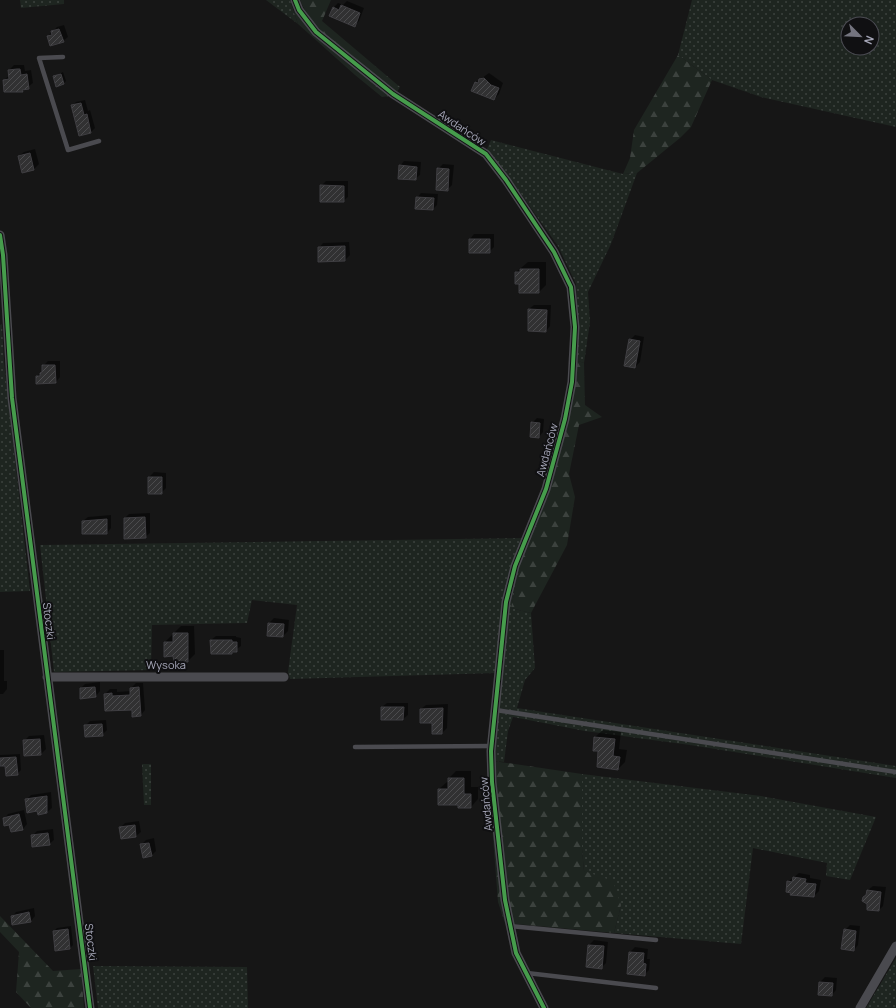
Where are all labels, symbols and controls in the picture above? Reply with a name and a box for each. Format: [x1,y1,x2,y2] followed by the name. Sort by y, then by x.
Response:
[840,16,880,56] north arrow
[861,34,878,47] text: N
[435,106,490,149] street label: Awdańców
[532,421,561,478] street label: Awdańców
[40,601,59,640] street label: Stoczki
[146,657,186,672] street label: Wysoka
[476,776,495,832] street label: Awdańców
[82,922,101,961] street label: Stoczki

